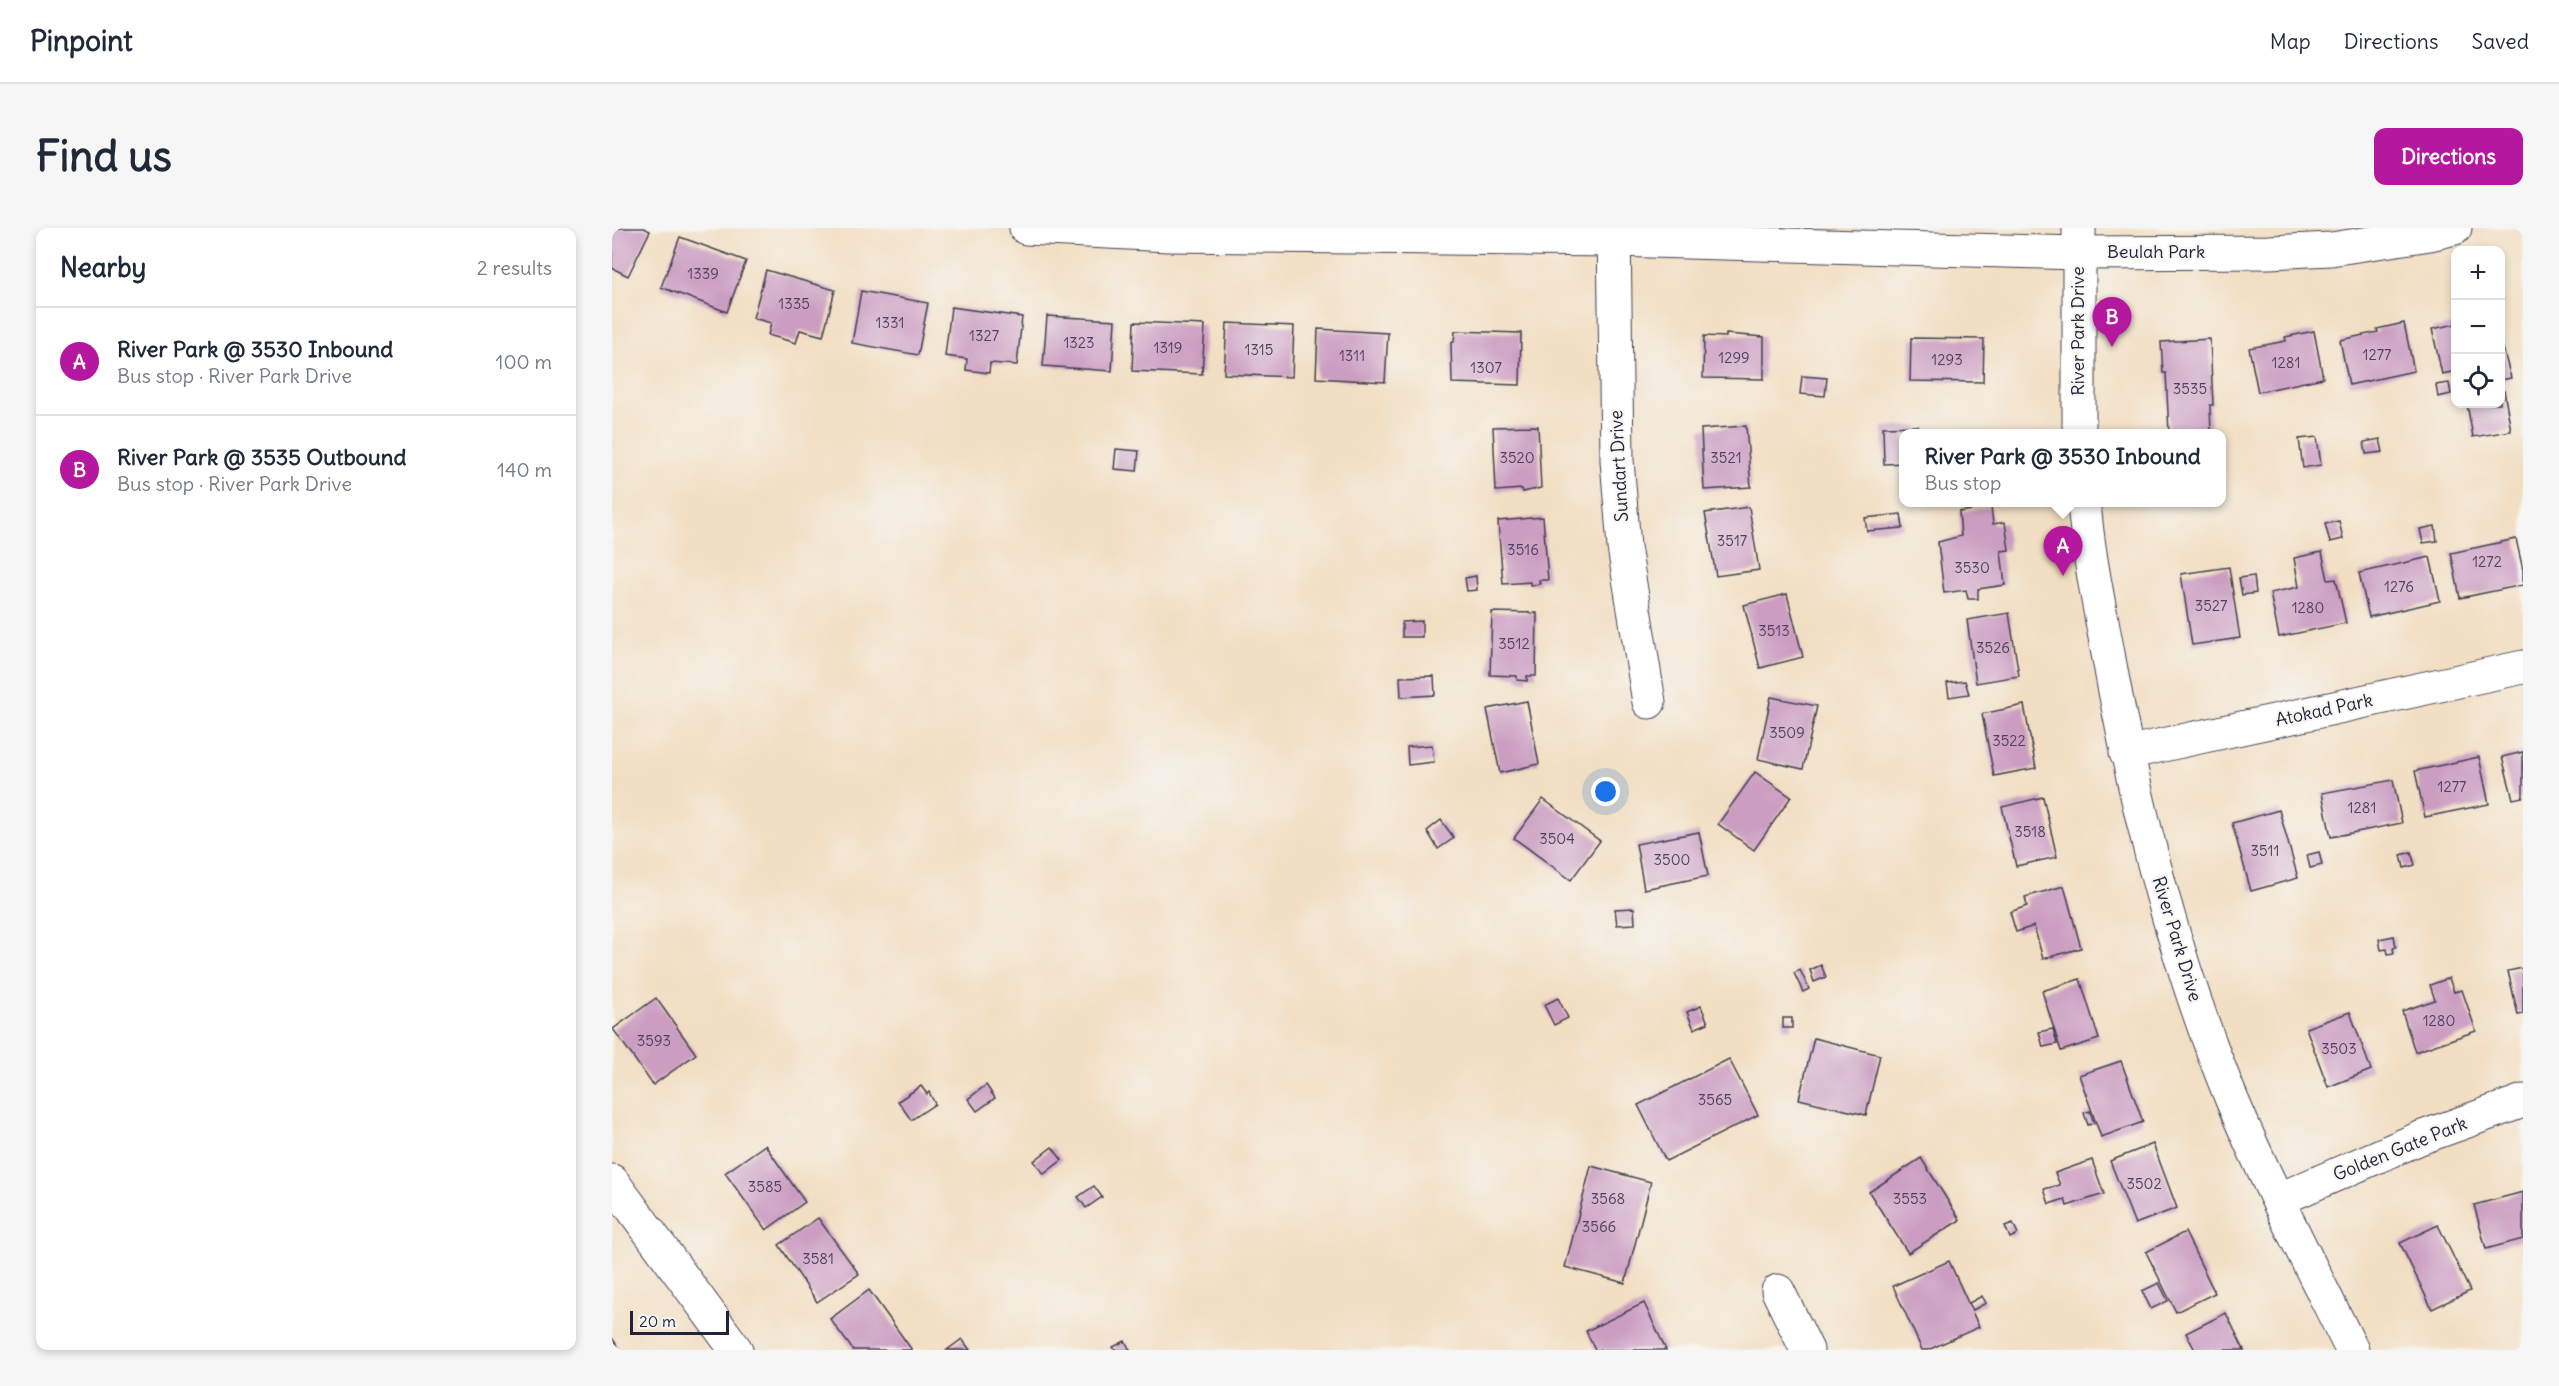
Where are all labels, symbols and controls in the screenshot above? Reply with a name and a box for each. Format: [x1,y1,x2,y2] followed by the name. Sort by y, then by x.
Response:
[30,23,133,59] text: Pinpoint
[2270,28,2311,55] text: Map
[2344,28,2438,55] text: Directions
[2471,28,2529,55] text: Saved
[2374,128,2523,185] button: Directions
[36,130,172,182] text: Find us
[2107,240,2205,263] street label: Beulah Park
[2451,246,2505,408] map controls
[2451,246,2505,300] button: +
[60,251,146,284] text: Nearby
[477,255,552,280] text: 2 results
[687,264,719,283] house number: 1339
[2066,266,2089,396] street label: River Park Drive
[778,294,810,313] house number: 1335
[2092,298,2132,347] pin: B
[2451,300,2505,354] button: −
[876,313,904,332] house number: 1331
[969,326,999,345] house number: 1327
[1063,333,1095,352] house number: 1323
[117,335,393,363] text: River Park @ 3530 Inbound
[1154,338,1182,357] house number: 1319
[1245,340,1273,359] house number: 1315
[2363,345,2391,364] house number: 1277
[1339,346,1365,365] house number: 1311
[1718,348,1750,367] house number: 1299
[73,349,86,374] text: A
[495,349,552,374] text: 100 m
[1931,350,1963,369] house number: 1293
[2272,353,2300,372] house number: 1281
[2451,354,2505,408] button: locate
[1470,358,1502,377] house number: 1307
[117,363,352,388] text: Bus stop · River Park Drive
[2173,379,2207,398] house number: 3535
[1604,409,1633,523] street label: Sundart Drive
[1899,429,2226,507] popup
[1924,442,2201,470] text: River Park @ 3530 Inbound
[117,443,407,471] text: River Park @ 3535 Outbound
[1499,448,1535,467] house number: 3520
[1710,448,1742,467] house number: 3521
[73,457,86,482] text: B
[497,457,552,482] text: 140 m
[1924,470,2002,495] text: Bus stop
[117,471,352,496] text: Bus stop · River Park Drive
[2044,526,2082,576] pin: A
[1717,531,1747,550] house number: 3517
[1507,540,1539,559] house number: 3516
[2472,552,2502,571] house number: 1272
[1954,558,1990,577] house number: 3530
[2384,577,2414,596] house number: 1276
[2195,596,2227,615] house number: 3527
[2292,598,2324,617] house number: 1280
[1758,621,1790,640] house number: 3513
[1498,634,1530,653] house number: 3512
[1976,638,2010,657] house number: 3526
[2273,688,2375,731] street label: Atokad Park
[1769,723,1805,742] house number: 3509
[1992,731,2026,750] house number: 3522
[1591,777,1620,806] your location
[2438,777,2466,796] house number: 1277
[2348,798,2376,817] house number: 1281
[2014,822,2046,841] house number: 3518
[1539,829,1575,848] house number: 3504
[2250,841,2280,860] house number: 3511
[1654,850,1690,869] house number: 3500
[2148,874,2207,1004] street label: River Park Drive
[2423,1011,2455,1030] house number: 1280
[637,1031,671,1050] house number: 3593
[2321,1039,2357,1058] house number: 3503
[1698,1090,1732,1109] house number: 3565
[2330,1111,2470,1186] street label: Golden Gate Park
[2126,1174,2162,1193] house number: 3502
[748,1177,782,1196] house number: 3585
[1591,1189,1625,1208] house number: 3568
[1893,1189,1927,1208] house number: 3553
[1582,1217,1616,1236] house number: 3566
[802,1249,834,1268] house number: 3581
[630,1308,729,1336] scale bar
[639,1311,676,1331] text: 20 m

